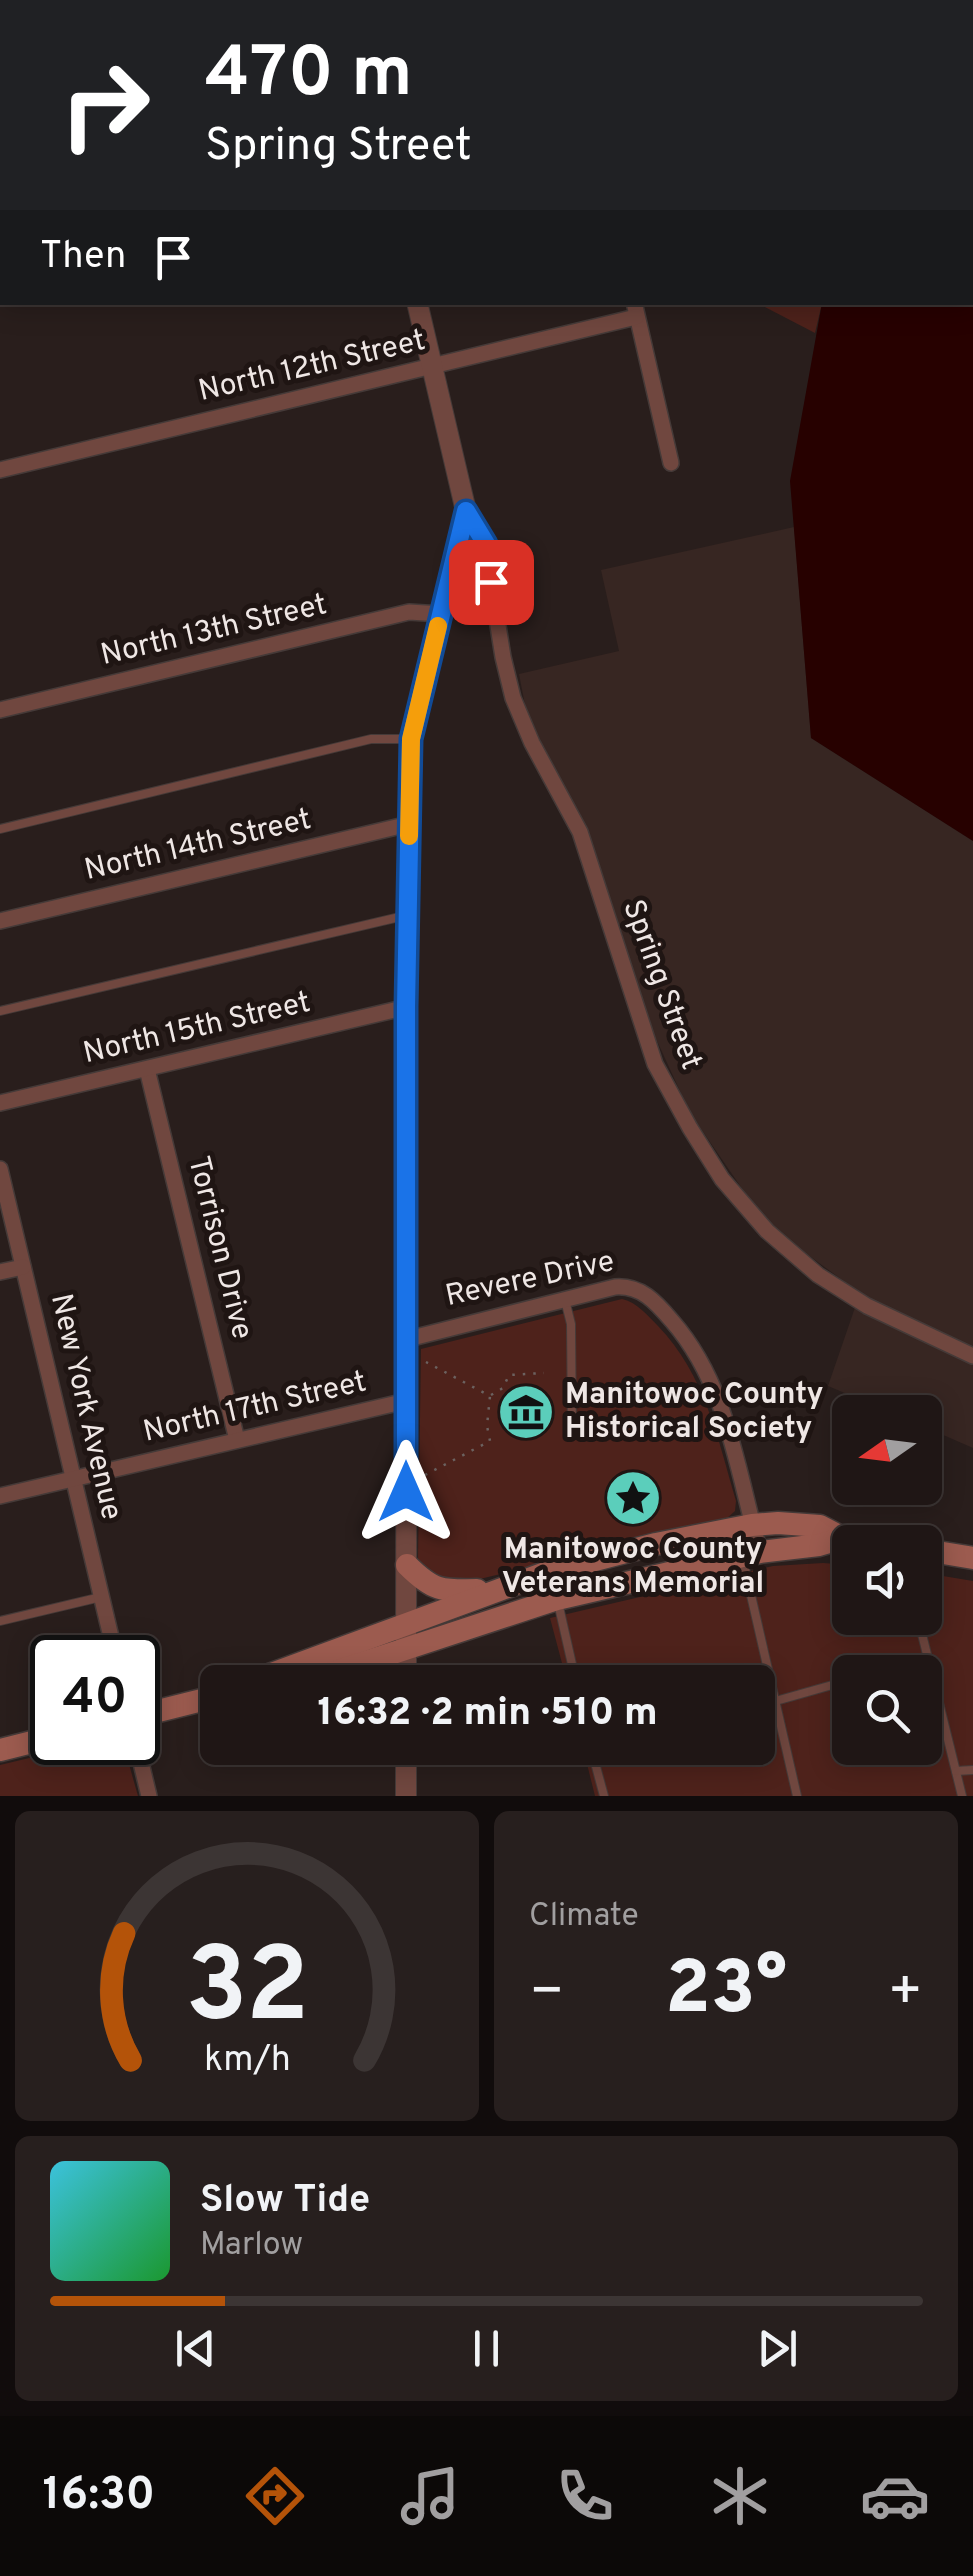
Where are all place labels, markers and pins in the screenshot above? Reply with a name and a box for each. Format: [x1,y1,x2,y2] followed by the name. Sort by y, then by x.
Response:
[449,540,534,625] pin
[565,1377,823,1448] place label: Manitowoc County Historical Society
[496,1382,556,1442] museum icon: Manitowoc County Historical Society
[603,1468,663,1528] place icon: Manitowoc County Veterans Memorial
[502,1532,764,1603] place label: Manitowoc County Veterans Memorial

